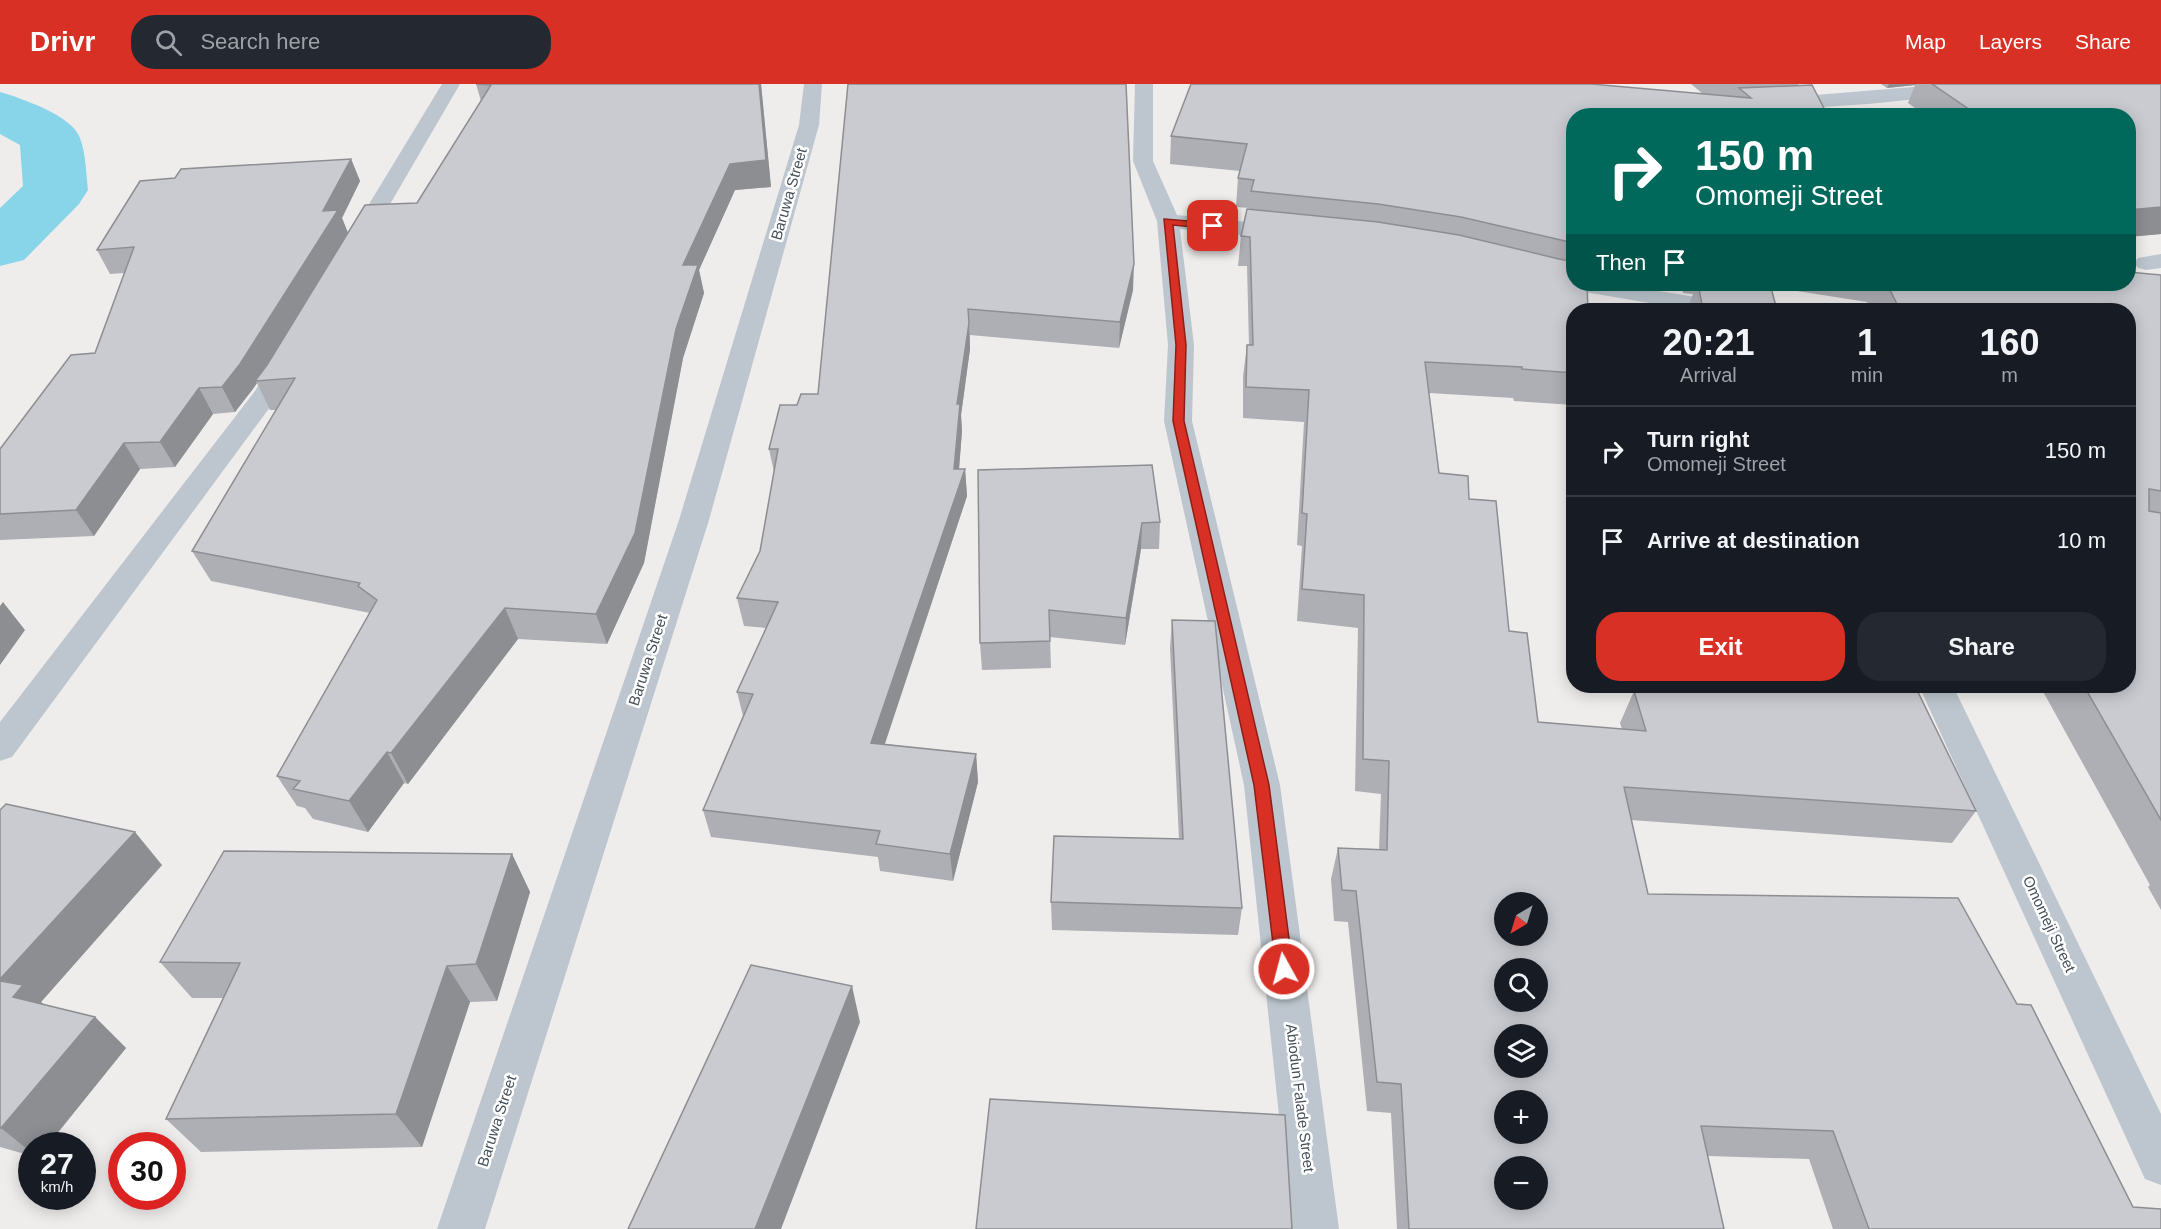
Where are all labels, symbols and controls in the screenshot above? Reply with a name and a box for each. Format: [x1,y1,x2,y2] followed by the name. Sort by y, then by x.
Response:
[131,15,551,69] search box
[30,26,95,57] text: Drivr
[152,26,185,59] icon: search
[200,29,320,54] text: Search here
[1905,30,1946,53] text: Map
[1979,30,2042,53] text: Layers
[2075,30,2131,53] text: Share
[1596,132,1674,210] icon: right
[1695,132,1814,179] text: 150 m
[767,145,810,242] street label: Baruwa Street
[1695,181,1883,211] text: Omomeji Street
[1187,200,1238,251] pin
[1196,209,1229,242] icon: arrive
[1658,246,1691,279] icon: arrive
[1596,250,1646,275] text: Then
[1662,322,1754,363] text: 20:21
[1857,322,1877,363] text: 1
[1979,322,2040,363] text: 160
[1680,364,1737,386] text: Arrival
[1851,364,1883,386] text: min
[2001,364,2018,386] text: m
[1647,427,1749,452] text: Turn right
[1596,435,1629,468] icon: right
[2045,438,2106,463] text: 150 m
[1647,453,1786,475] text: Omomeji Street
[1596,525,1629,558] icon: arrive
[1647,528,1860,553] text: Arrive at destination
[2057,528,2106,553] text: 10 m
[625,611,671,708] street label: Baruwa Street
[1596,612,1845,681] button: Exit
[1857,612,2106,681] button: Share
[2020,873,2080,975] street label: Omomeji Street
[1494,892,1548,946] north arrow
[1494,892,1548,1210] map controls
[1252,937,1316,1001] position arrow
[1494,958,1548,1012] button: search
[1283,1023,1318,1174] street label: Abiodun Falade Street
[1494,1024,1548,1078] button: layers
[474,1072,520,1169] street label: Baruwa Street
[1494,1090,1548,1144] button: +
[108,1132,186,1210] speed limit sign: 30
[40,1147,74,1180] text: 27
[1494,1156,1548,1210] button: −
[41,1178,73,1195] text: km/h

